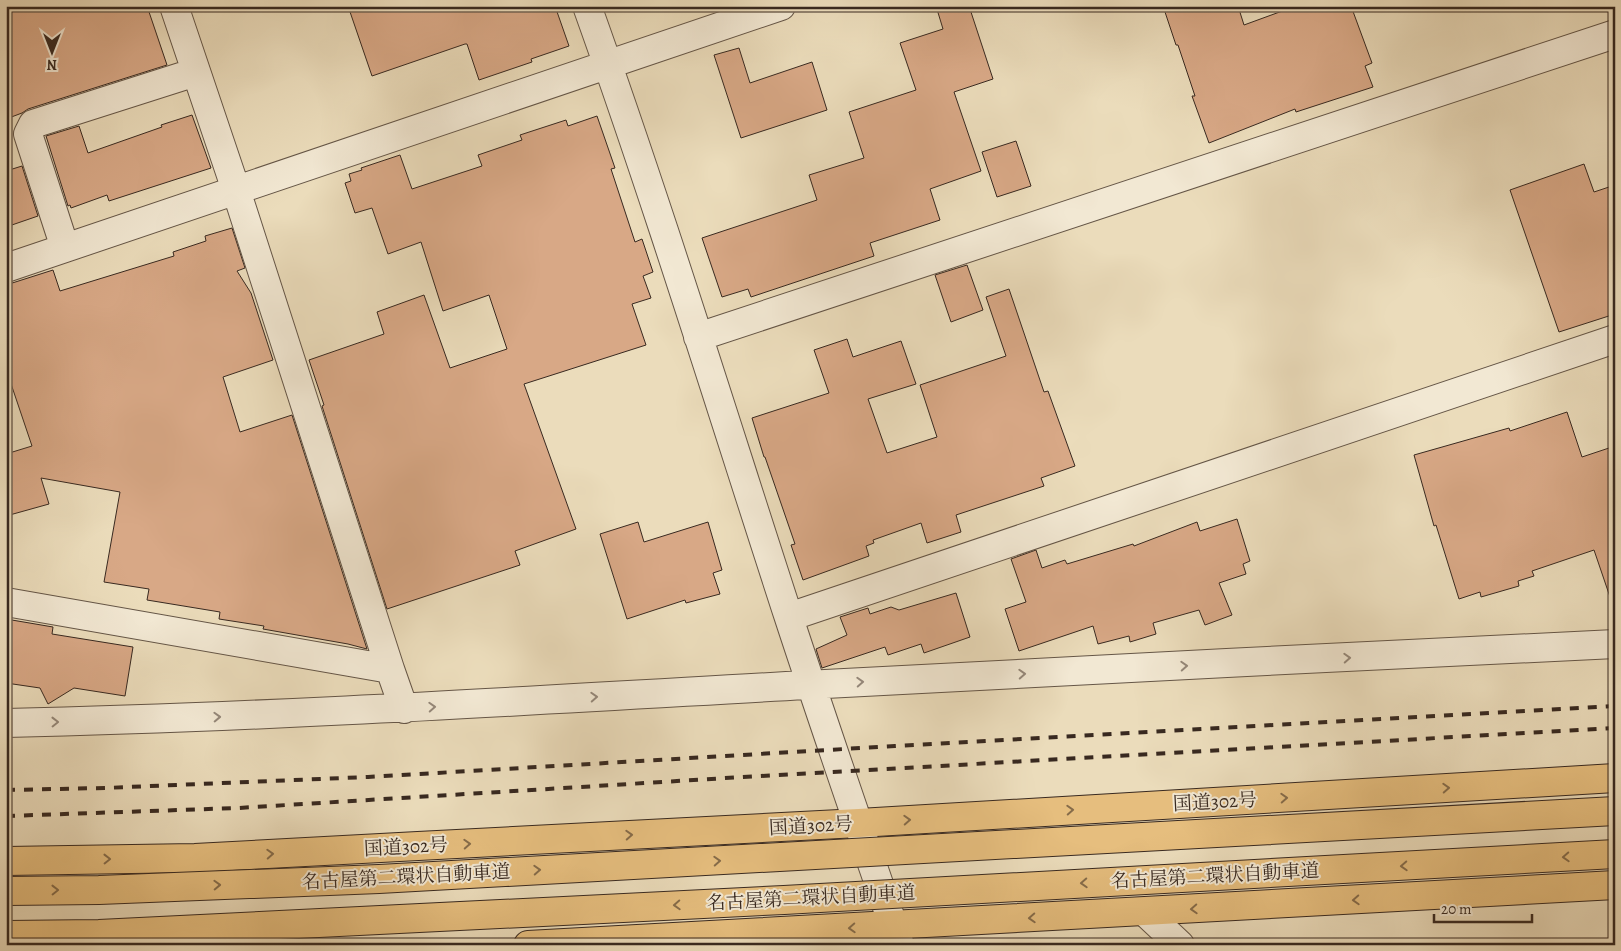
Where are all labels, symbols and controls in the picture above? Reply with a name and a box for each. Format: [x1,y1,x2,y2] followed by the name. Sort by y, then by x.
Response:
[28,28,78,78] north arrow
[47,55,57,74] text: N
[1343,652,1351,663] one-way arrow
[1180,660,1188,671] one-way arrow
[1018,668,1026,679] one-way arrow
[856,677,864,687] one-way arrow
[591,692,599,703] one-way arrow
[428,702,436,713] one-way arrow
[214,711,222,722] one-way arrow
[52,717,59,727] one-way arrow
[1443,782,1451,793] one-way arrow
[1172,787,1258,817] street label: 国道302号
[1281,792,1289,803] one-way arrow
[1066,805,1074,816] one-way arrow
[768,811,854,841] street label: 国道302号
[904,815,912,826] one-way arrow
[626,830,634,841] one-way arrow
[363,832,449,862] street label: 国道302号
[463,838,471,849] one-way arrow
[266,849,274,859] one-way arrow
[1562,851,1570,862] one-way arrow
[104,854,112,864] one-way arrow
[713,855,721,866] one-way arrow
[1110,858,1320,894] street label: 名古屋第二環状自動車道
[301,859,511,895] street label: 名古屋第二環状自動車道
[1400,860,1408,871] one-way arrow
[533,865,541,876] one-way arrow
[1080,878,1088,889] one-way arrow
[214,880,222,890] one-way arrow
[706,880,916,916] street label: 名古屋第二環状自動車道
[52,885,59,895] one-way arrow
[1434,891,1531,923] scale bar
[1352,894,1360,905] one-way arrow
[1441,899,1472,919] text: 20 m
[673,900,681,911] one-way arrow
[1190,903,1198,914] one-way arrow
[1028,912,1036,923] one-way arrow
[848,922,856,933] one-way arrow

